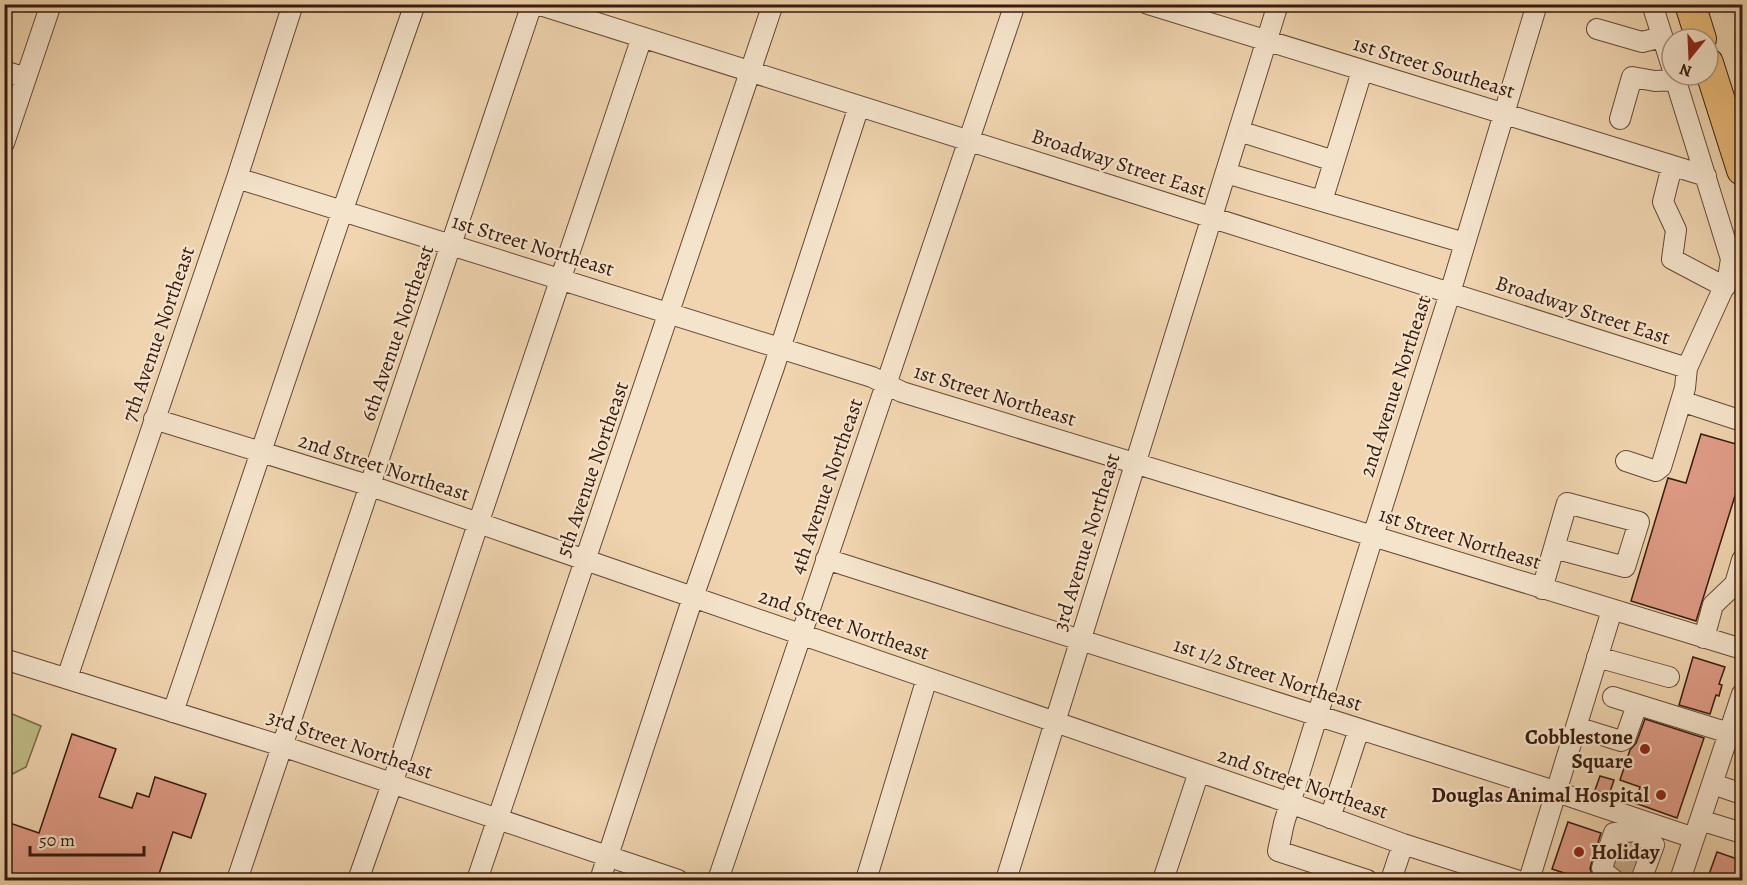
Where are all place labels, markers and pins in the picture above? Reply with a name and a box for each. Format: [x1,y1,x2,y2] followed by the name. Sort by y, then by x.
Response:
[1525,723,1633,775] place label: Cobblestone Square
[1638,742,1652,756] marker: Cobblestone Square
[1431,781,1649,809] place label: Douglas Animal Hospital
[1654,788,1668,802] marker: Douglas Animal Hospital
[1591,838,1661,866] place label: Holiday
[1572,845,1586,859] marker: Holiday

